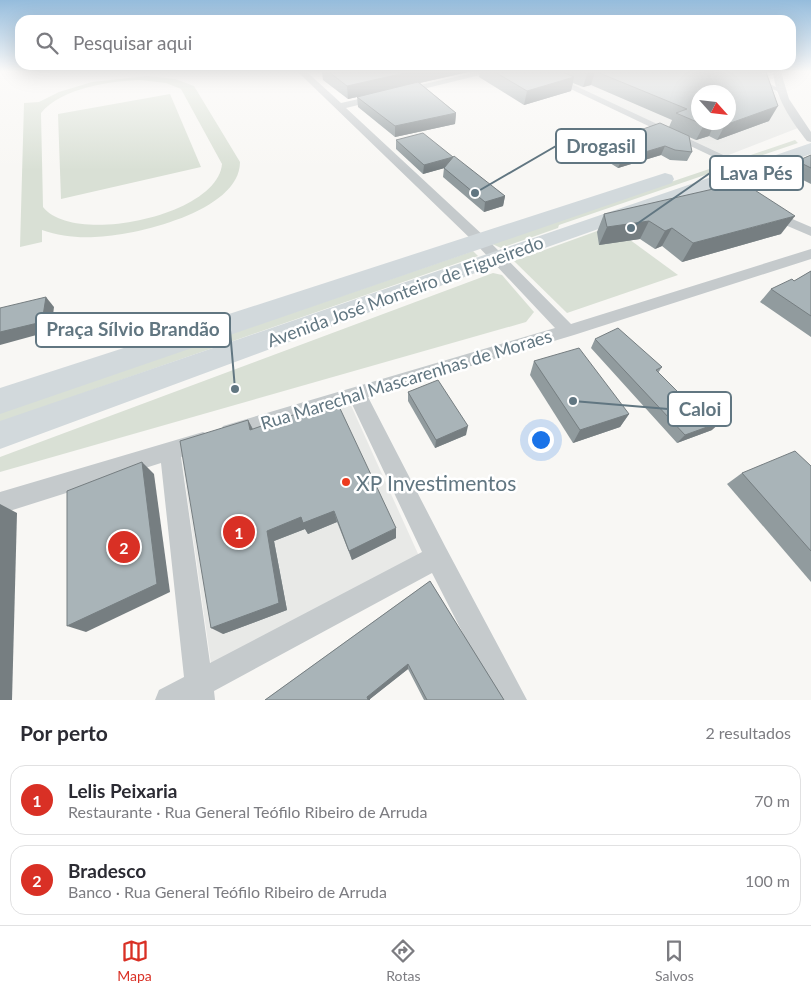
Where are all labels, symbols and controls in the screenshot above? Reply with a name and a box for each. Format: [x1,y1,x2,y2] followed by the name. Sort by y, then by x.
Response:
[15,15,796,70] search box
[33,29,61,57] icon: search
[73,31,192,54] text: Pesquisar aqui
[691,85,736,130] north arrow
[556,129,646,163] callout: Drogasil
[566,134,636,157] text: Drogasil
[710,156,803,190] callout: Lava Pés
[719,161,793,184] text: Lava Pés
[264,231,546,351] street label: Avenida José Monteiro de Figueiredo
[36,313,230,347] callout: Praça Sílvio Brandão
[46,317,220,340] text: Praça Sílvio Brandão
[258,324,554,434] street label: Rua Marechal Mascarenhas de Moraes
[668,392,731,426] callout: Caloi
[679,397,721,420] text: Caloi
[528,427,554,453] your location
[356,470,516,495] place label: XP Investimentos
[340,476,352,488] marker: XP Investimentos
[223,513,255,551] pin: 1
[108,528,140,566] pin: 2
[20,720,108,745] text: Por perto
[705,723,791,742] text: 2 resultados
[68,779,177,802] text: Lelis Peixaria
[32,791,42,810] text: 1
[754,791,790,810] text: 70 m
[68,802,427,821] text: Restaurante · Rua General Teófilo Ribeiro de Arruda
[68,859,146,882] text: Bradesco
[32,871,42,890] text: 2
[745,871,790,890] text: 100 m
[68,882,387,901] text: Banco · Rua General Teófilo Ribeiro de Arruda
[117,937,152,984] tab: Mapa
[386,937,420,984] tab: Rotas
[655,937,694,984] tab: Salvos

